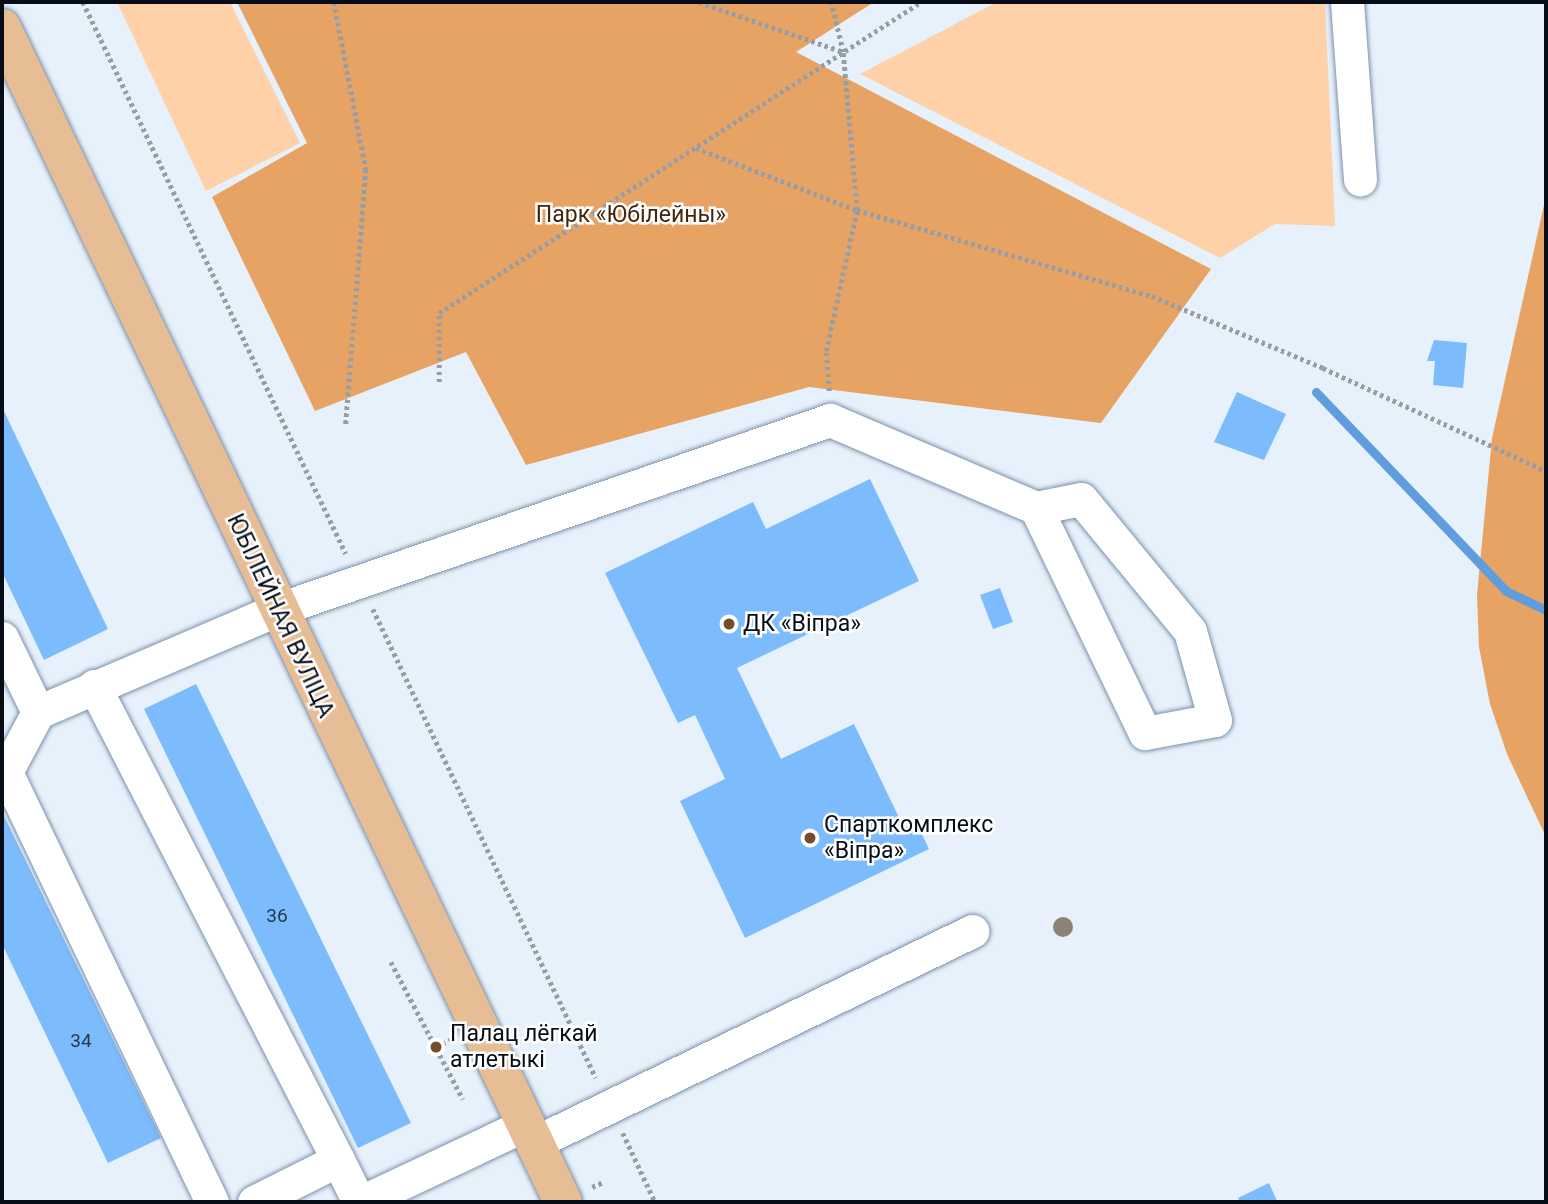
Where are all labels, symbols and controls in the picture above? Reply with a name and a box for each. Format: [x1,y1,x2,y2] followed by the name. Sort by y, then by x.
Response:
[536,201,726,229] park label: Парк «Юбілейны»
[221,510,339,722] street label: ЮБІЛЕЙНАЯ ВУЛІЦА
[743,610,861,638] place label: ДК «Віпра»
[721,616,737,632] marker: ДК «Віпра»
[824,811,993,865] place label: Спарткомплекс «Віпра»
[802,830,818,846] marker: Спарткомплекс «Віпра»
[266,905,288,927] house number: 36
[450,1020,597,1074] place label: Палац лёгкай атлетыкі
[70,1030,92,1052] house number: 34
[428,1039,444,1055] marker: Палац лёгкай атлетыкі

